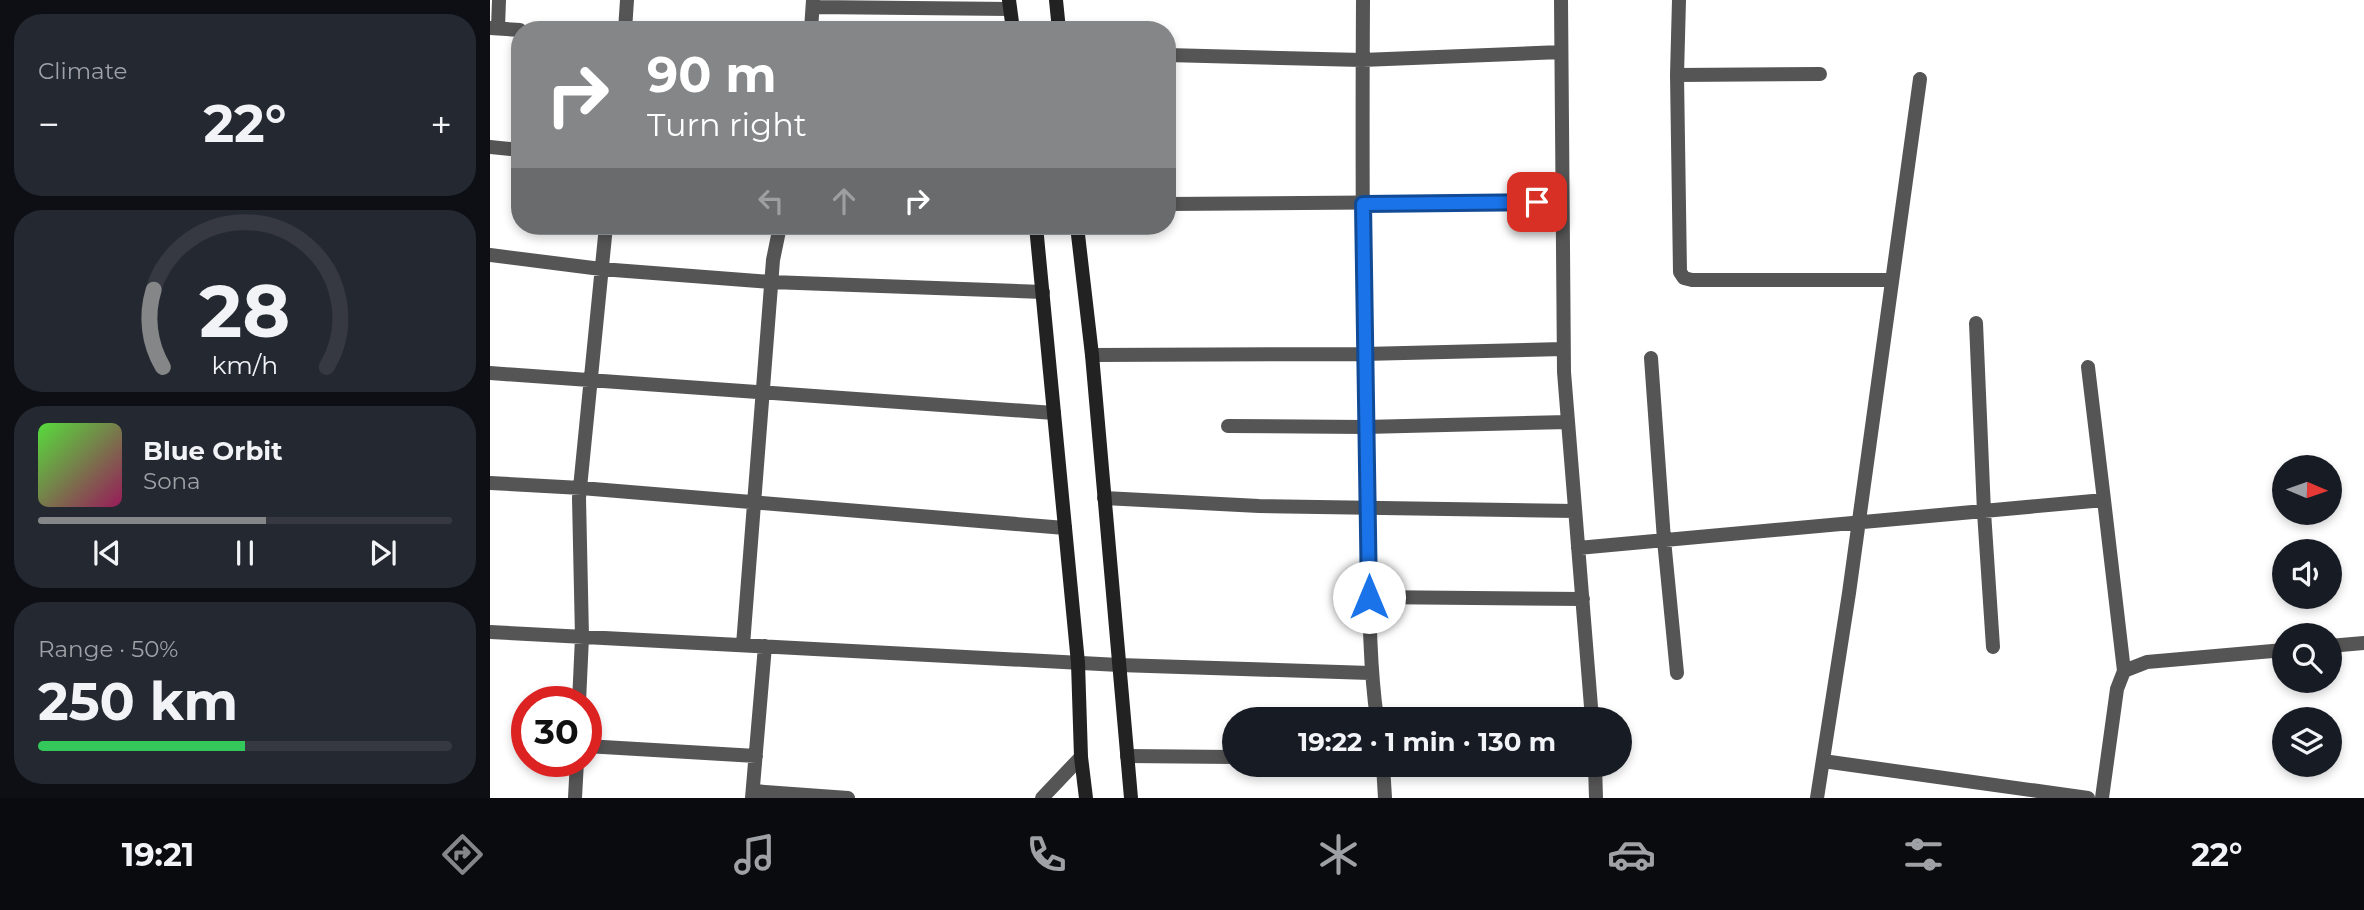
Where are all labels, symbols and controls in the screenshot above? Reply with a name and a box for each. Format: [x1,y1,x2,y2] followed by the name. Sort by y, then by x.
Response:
[647,45,777,104] text: 90 m
[532,49,623,140] icon: right
[38,57,127,85] text: Climate
[203,92,287,155] text: 22°
[38,101,60,148] text: −
[430,101,452,148] text: +
[647,105,807,144] text: Turn right
[1507,172,1567,232] pin
[752,182,790,220] icon: left
[825,182,863,220] icon: ahead
[898,182,936,220] icon: right
[1518,183,1556,221] icon: arrive
[200,267,291,355] text: 28
[212,350,278,380] text: km/h
[143,435,282,467] text: Blue Orbit
[2272,455,2342,525] north arrow
[2272,455,2342,777] map controls
[143,467,201,495] text: Sona
[88,534,126,572] icon: previous
[226,534,264,572] icon: pause
[364,534,402,572] icon: next
[2272,539,2342,609] button: sound
[1332,560,1406,634] position arrow
[2272,623,2342,693] button: search
[38,635,178,663] text: Range · 50%
[38,670,238,733] text: 250 km
[511,686,602,777] speed limit sign: 30
[2272,707,2342,777] button: layers
[1298,726,1556,758] text: 19:22 · 1 min · 130 m
[438,830,487,879] icon: directions
[730,830,779,879] icon: music
[1022,830,1071,879] icon: phone
[1314,830,1363,879] icon: climate
[1607,830,1656,879] icon: car
[1899,830,1948,879] icon: filters
[122,835,194,874] text: 19:21
[2191,835,2242,874] text: 22°

